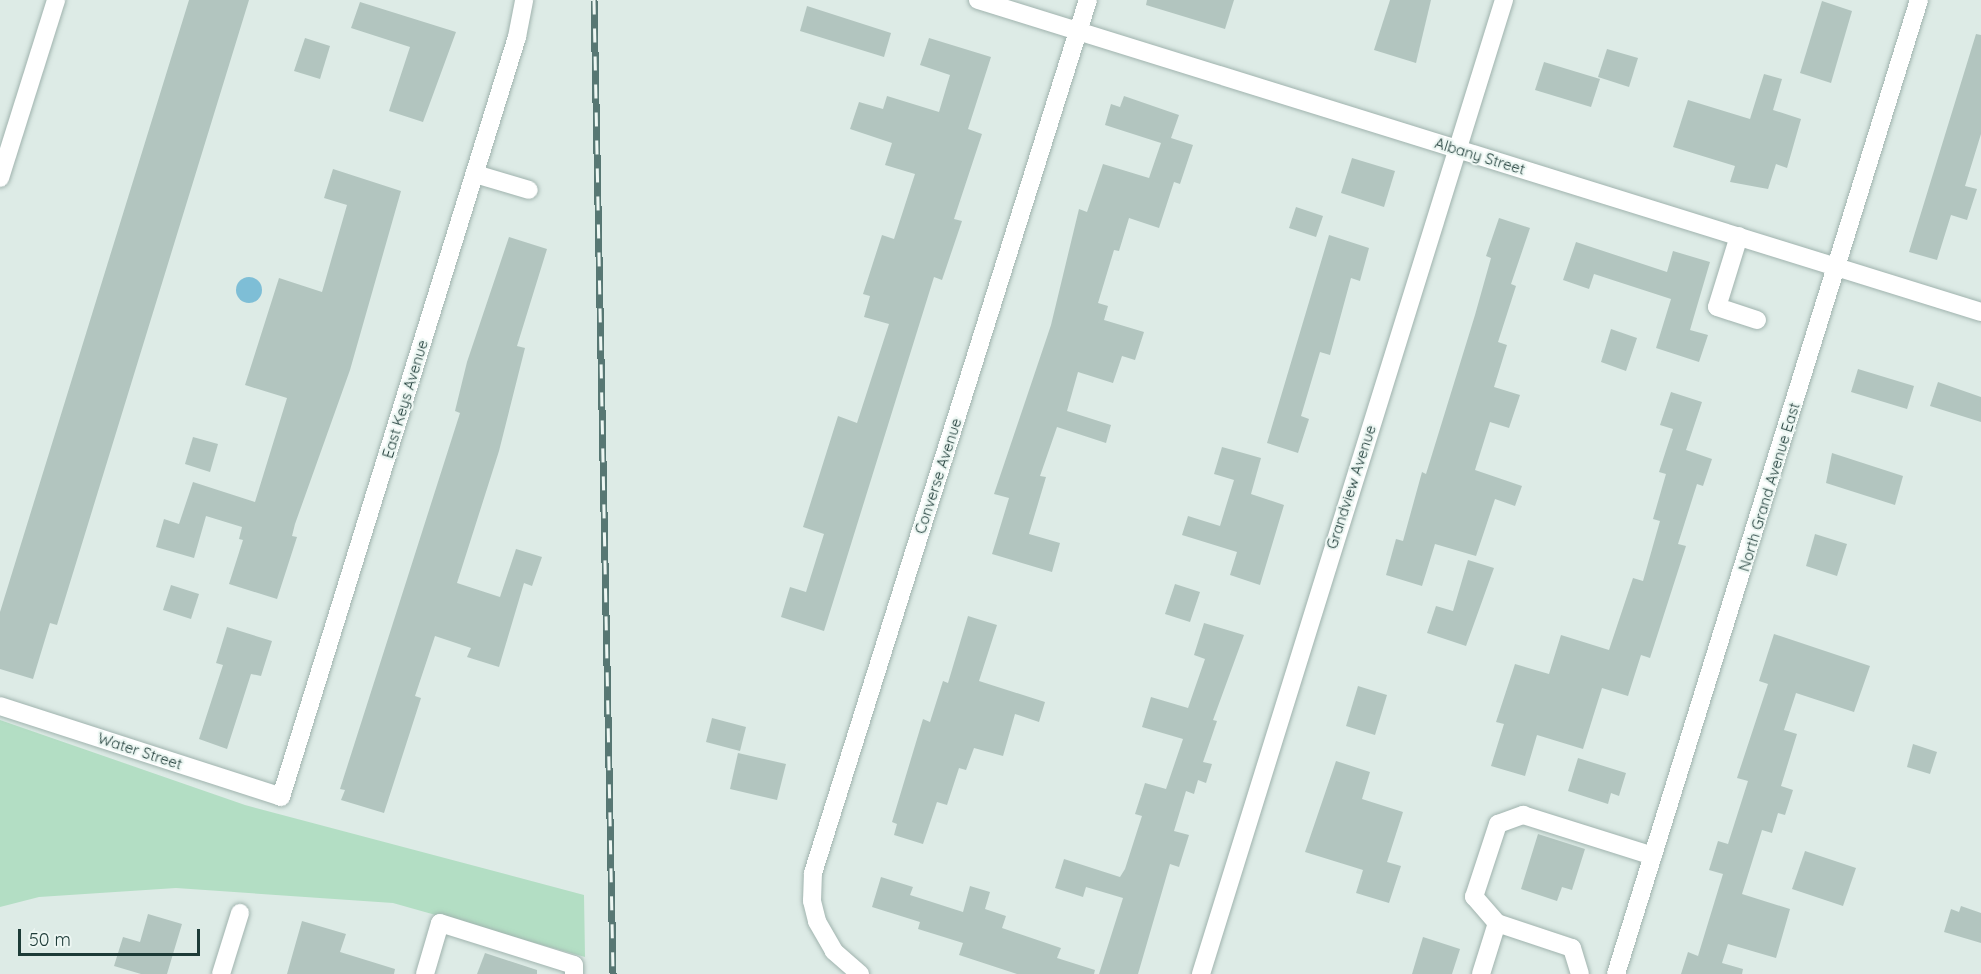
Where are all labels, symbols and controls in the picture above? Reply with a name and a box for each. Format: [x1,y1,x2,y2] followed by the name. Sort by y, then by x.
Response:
[1433,134,1527,178] street label: Albany Street
[378,338,432,460] street label: East Keys Avenue
[1735,400,1803,574] street label: North Grand Avenue East
[911,416,965,536] street label: Converse Avenue
[1322,423,1380,551] street label: Grandview Avenue
[95,729,185,773] street label: Water Street
[21,917,202,955] scale bar
[29,928,71,951] text: 50 m

